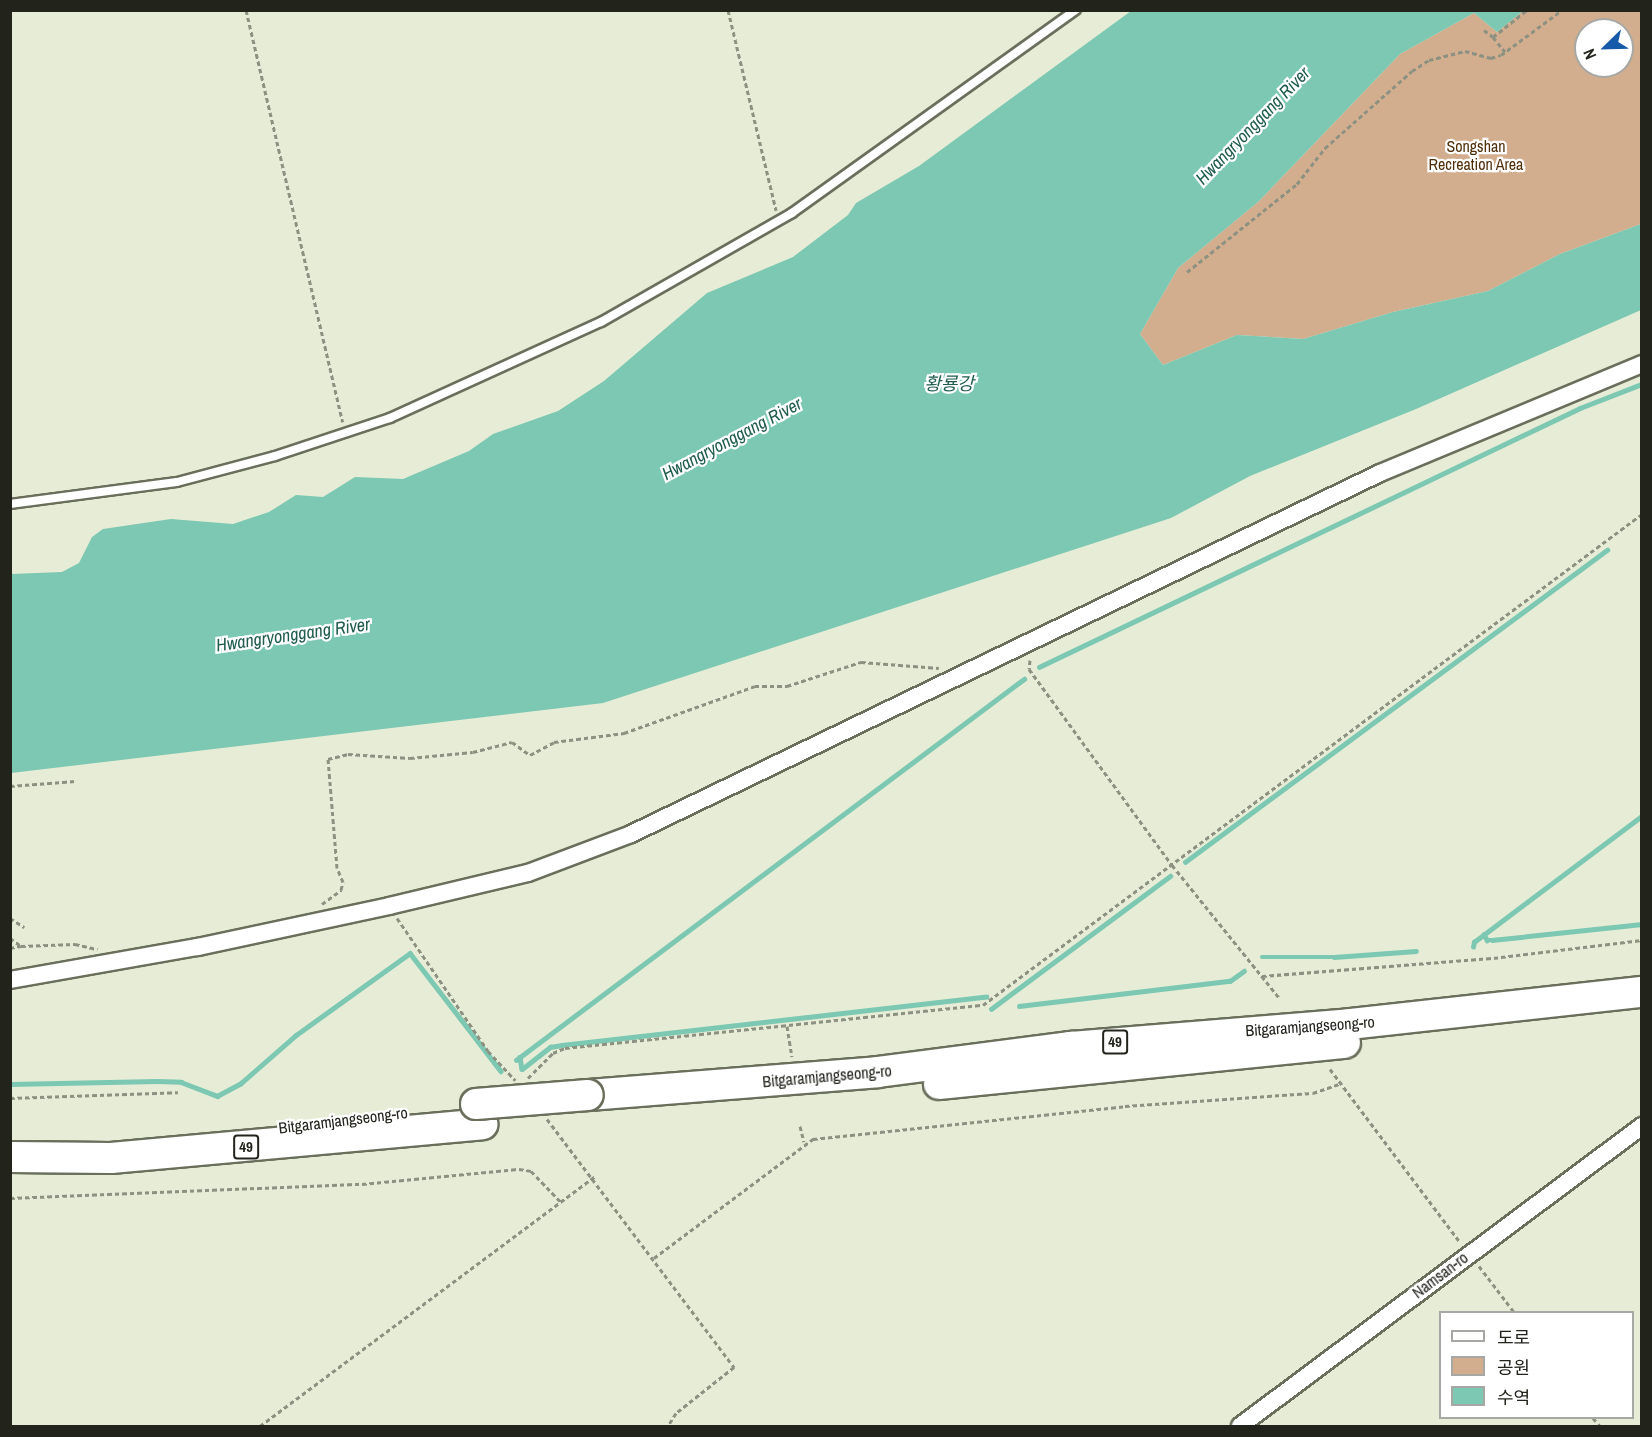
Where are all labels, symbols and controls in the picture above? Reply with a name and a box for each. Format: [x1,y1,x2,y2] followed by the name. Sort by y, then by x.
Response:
[1574,18,1634,78] north arrow
[1577,46,1601,63] text: N
[1191,63,1315,189] water label: Hwangryonggang River
[1428,136,1524,174] park label: Songshan Recreation Area
[924,373,974,395] water label: 황룡강
[658,393,806,485] water label: Hwangryonggang River
[215,614,371,656] water label: Hwangryonggang River
[1245,1012,1375,1040] street label: Bitgaramjangseong-ro
[1102,1030,1128,1054] road number: 49
[762,1061,892,1091] street label: Bitgaramjangseong-ro
[277,1103,409,1137] street label: Bitgaramjangseong-ro
[232,1135,260,1159] road number: 49
[1408,1248,1472,1302] street label: Namsan-ro
[1439,1311,1634,1419] legend
[1497,1325,1530,1350] text: 도로
[1497,1355,1530,1380] text: 공원
[1497,1385,1530,1410] text: 수역

